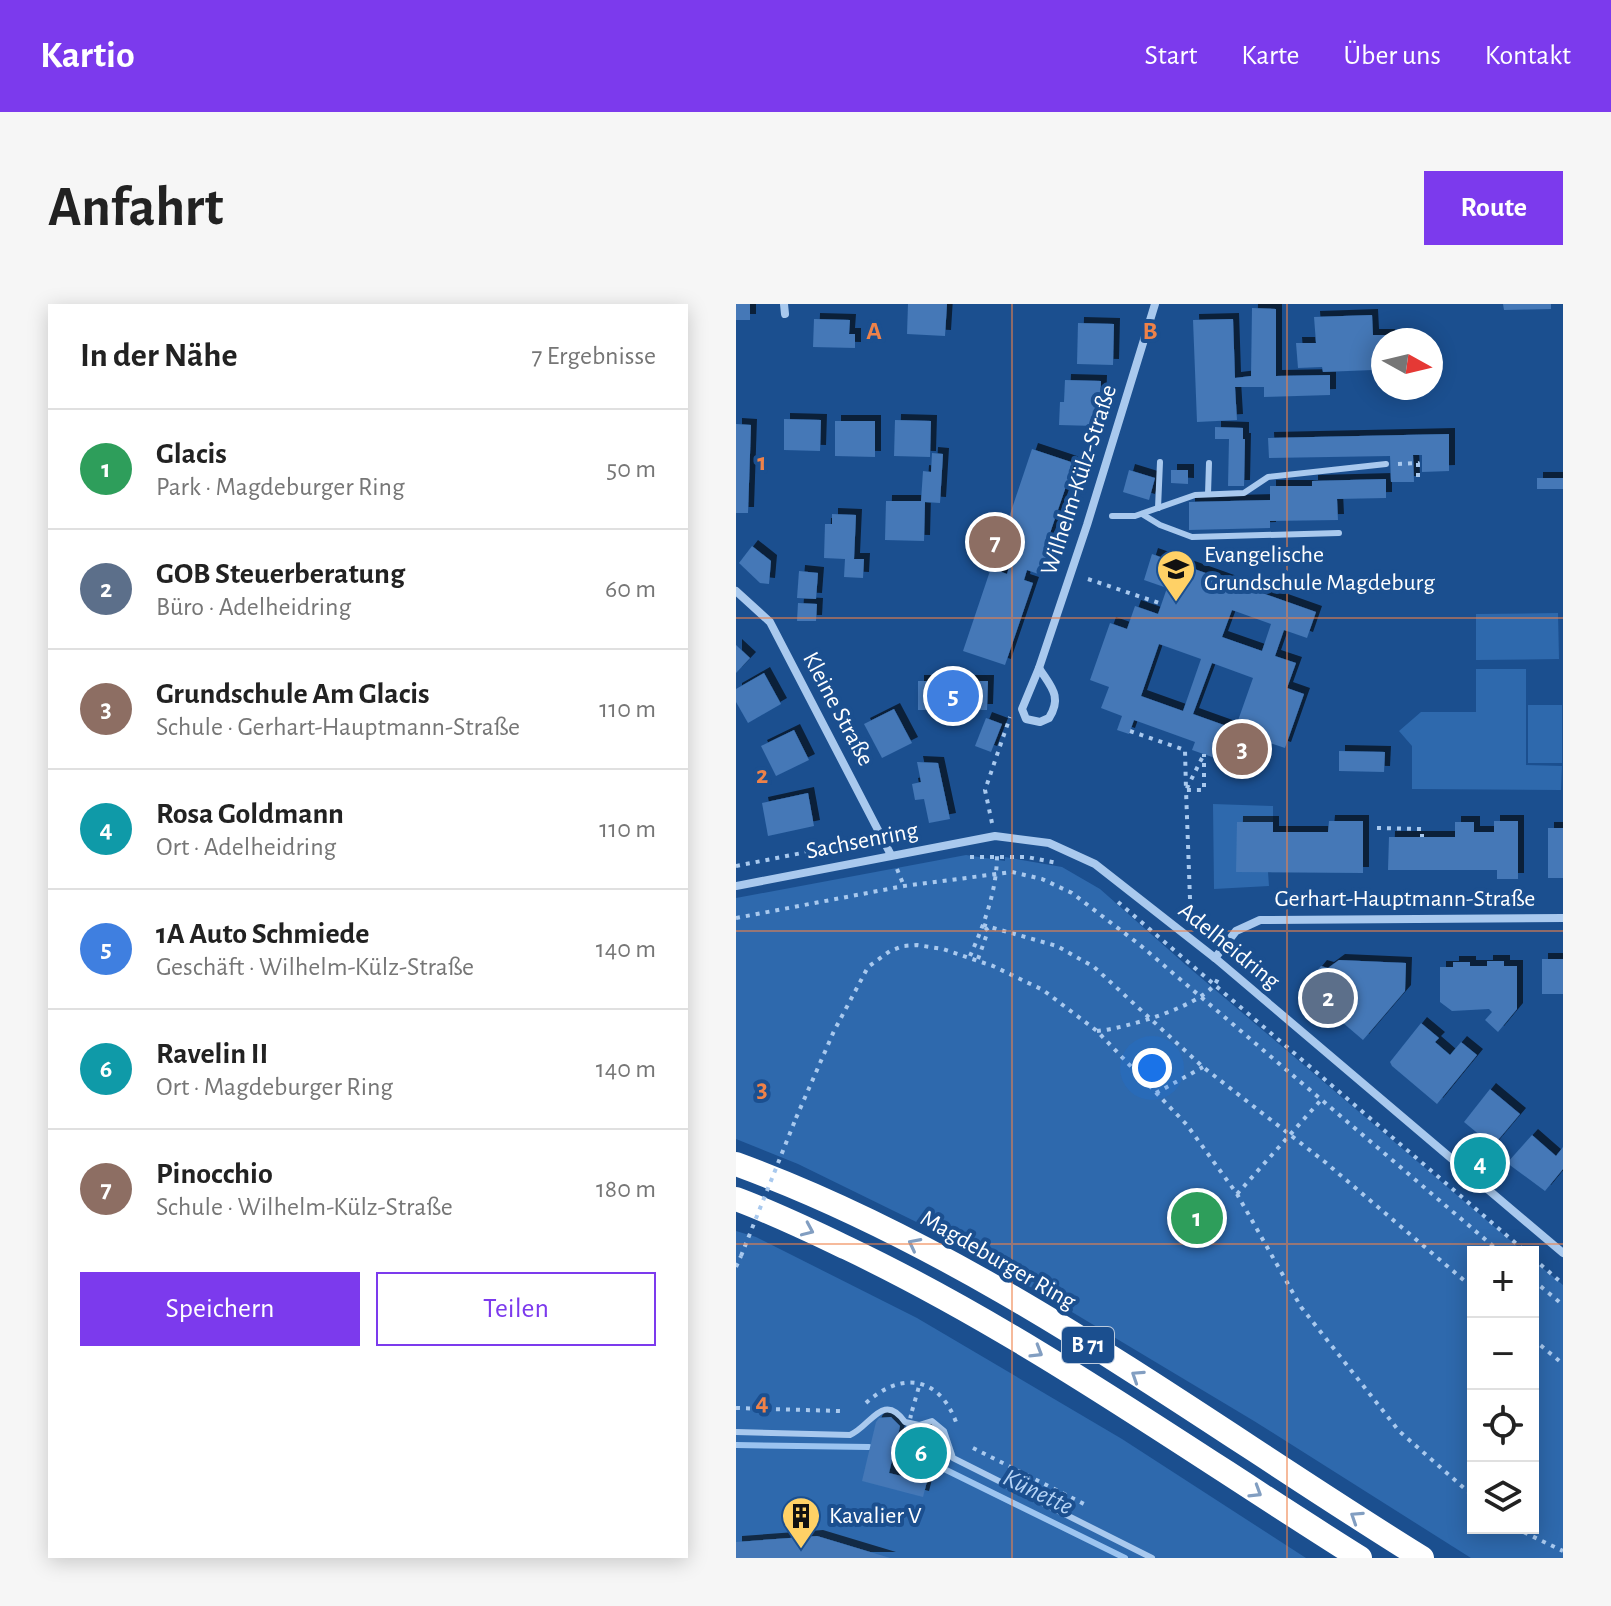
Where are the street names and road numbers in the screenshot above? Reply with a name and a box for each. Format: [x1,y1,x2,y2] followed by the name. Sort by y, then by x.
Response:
[1037,382,1121,578] street label: Wilhelm-Külz-Straße
[798,648,878,770] street label: Kleine Straße
[804,818,920,864] street label: Sachsenring
[1275,887,1535,911] street label: Gerhart-Hauptmann-Straße
[1174,898,1284,994] street label: Adelheidring
[916,1206,1080,1314] street label: Magdeburger Ring
[1062,1327,1114,1363] road number: B 71

